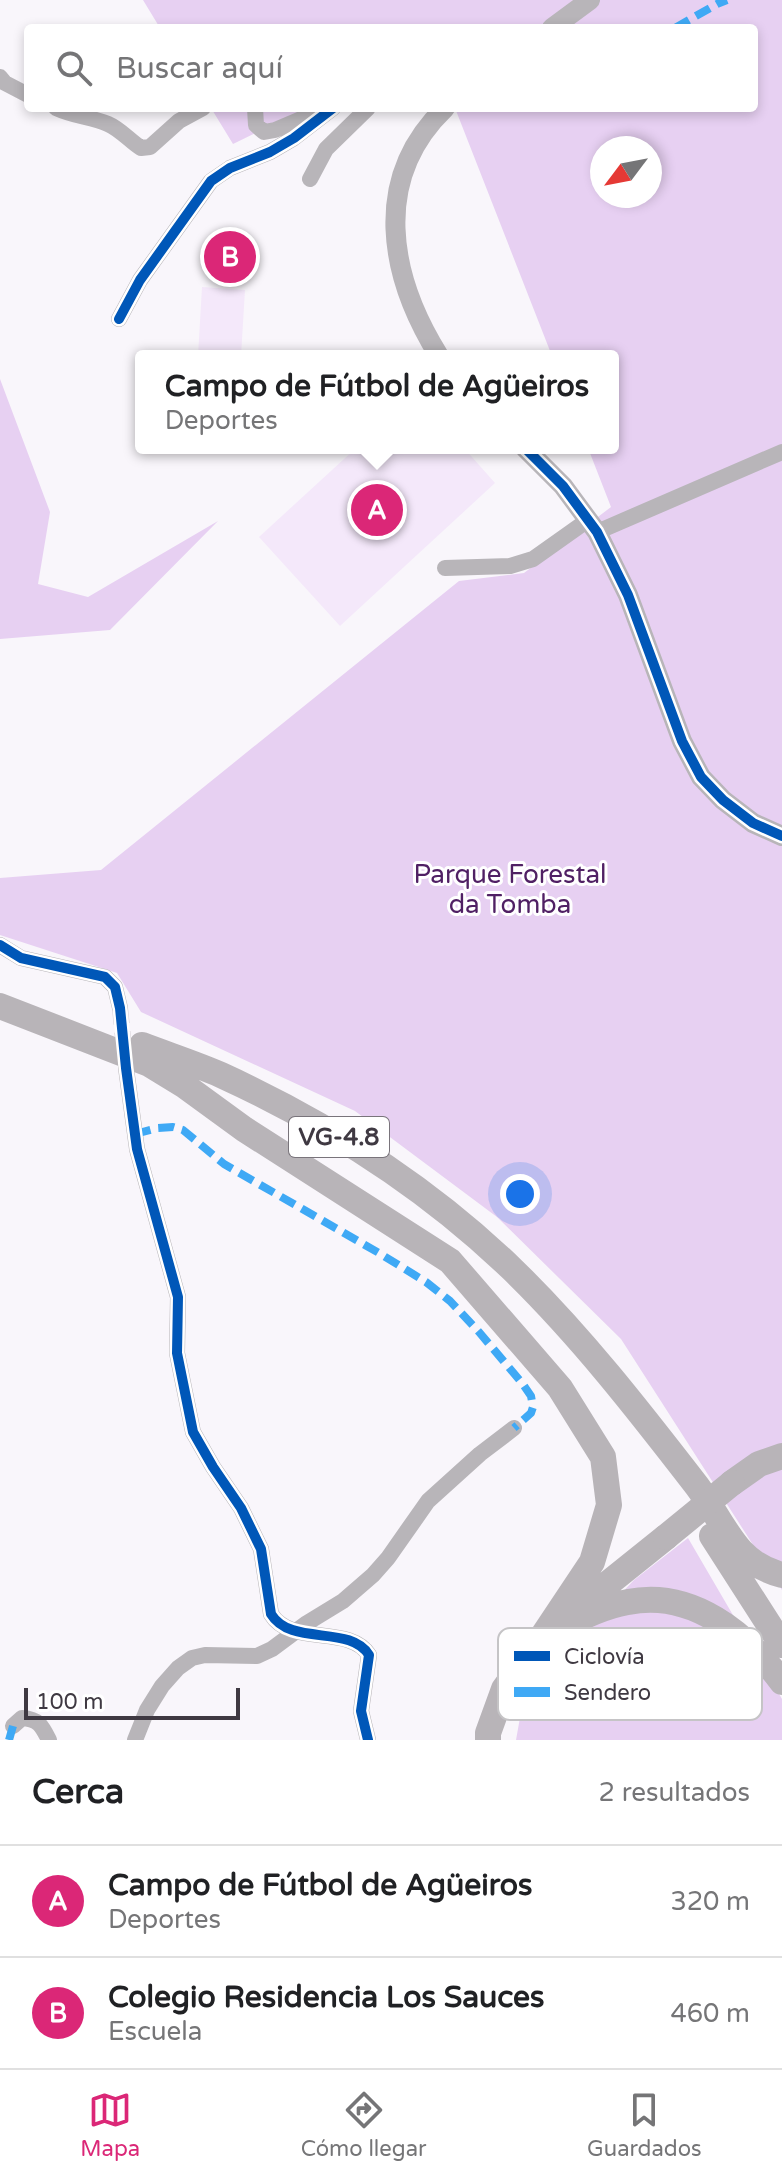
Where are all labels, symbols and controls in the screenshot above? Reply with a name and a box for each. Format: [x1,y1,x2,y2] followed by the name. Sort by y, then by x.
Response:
[24,24,758,112] search box
[52,46,96,90] icon: search
[116,50,283,87] text: Buscar aquí
[590,136,662,208] north arrow
[204,227,256,287] pin: B
[135,350,619,454] popup
[165,368,589,405] text: Campo de Fútbol de Agüeiros
[165,405,278,436] text: Deportes
[351,480,403,540] pin: A
[414,859,606,920] park label: Parque Forestal da Tomba
[289,1117,389,1157] road number: VG-4.8
[500,1174,540,1214] your location
[498,1628,762,1720] legend
[564,1644,645,1670] text: Ciclovía
[564,1680,651,1706] text: Sendero
[24,1684,240,1720] scale bar
[36,1689,103,1715] text: 100 m
[32,1772,124,1813] text: Cerca
[599,1777,750,1808] text: 2 resultados
[108,1867,532,1904] text: Campo de Fútbol de Agüeiros
[48,1886,68,1917] text: A
[670,1886,750,1917] text: 320 m
[108,1904,221,1935] text: Deportes
[108,1979,544,2016] text: Colegio Residencia Los Sauces
[49,1998,67,2029] text: B
[670,1998,750,2029] text: 460 m
[108,2016,202,2047] text: Escuela
[80,2088,140,2162] tab: Mapa
[301,2088,426,2162] tab: Cómo llegar
[587,2088,702,2162] tab: Guardados

